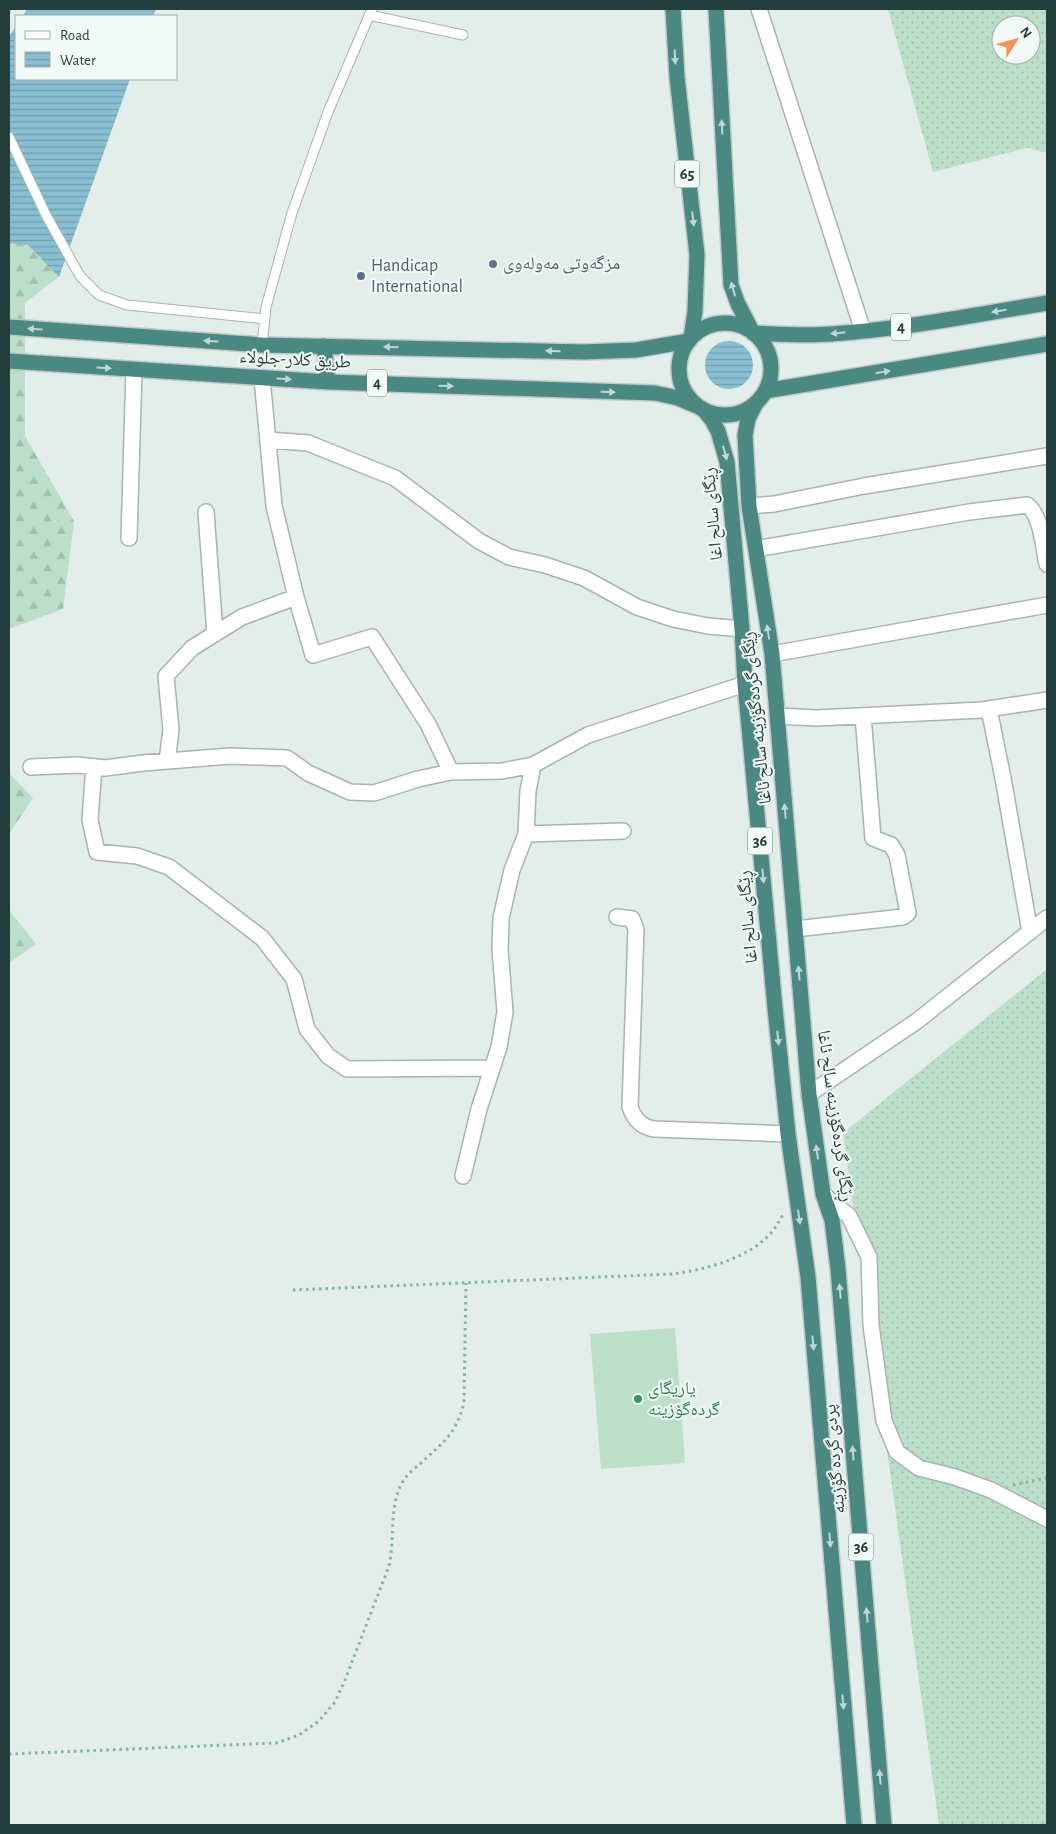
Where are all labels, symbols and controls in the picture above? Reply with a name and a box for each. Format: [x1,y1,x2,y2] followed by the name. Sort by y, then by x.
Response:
[15,15,178,80] legend
[991,15,1041,65] north arrow
[1017,25,1034,41] text: N
[60,28,90,43] text: Road
[672,50,680,66] one-way arrow
[60,53,96,68] text: Water
[718,119,726,135] one-way arrow
[674,160,700,188] road number: 65
[689,211,697,227] one-way arrow
[503,255,620,274] place label: مزگەوتی مەولەوی
[371,257,463,296] place label: Handicap International
[487,258,499,270] marker: مزگەوتی مەولەوی
[355,270,367,282] marker: Handicap International
[729,282,737,297] one-way arrow
[991,308,1007,316] one-way arrow
[891,314,911,341] road number: 4
[27,325,43,333] one-way arrow
[830,330,846,338] one-way arrow
[203,337,219,345] one-way arrow
[383,343,399,351] one-way arrow
[545,347,561,355] one-way arrow
[238,348,352,373] street label: طريق كلار-جلولاء
[96,364,112,372] one-way arrow
[875,368,891,376] one-way arrow
[367,369,387,396] road number: 4
[276,375,292,383] one-way arrow
[438,382,454,390] one-way arrow
[601,388,617,396] one-way arrow
[721,446,729,461] one-way arrow
[700,466,730,561] street label: ڕێگای سالح اغا
[764,624,772,640] one-way arrow
[739,630,779,805] street label: ڕێگای گردەگۆزینە سالح ئاغا
[781,803,789,819] one-way arrow
[748,828,772,854] road number: 36
[759,868,767,884] one-way arrow
[735,869,765,964] street label: ڕێگای سالح اغا
[795,965,803,981] one-way arrow
[810,1029,856,1204] street label: ڕێگای گردەگۆزینە سالح ئاغا
[775,1030,783,1046] one-way arrow
[813,1144,821,1160] one-way arrow
[795,1209,803,1225] one-way arrow
[835,1283,843,1299] one-way arrow
[810,1335,818,1351] one-way arrow
[648,1380,720,1419] place label: یاریگای گردەگۆزینە
[632,1393,644,1405] marker: یاریگای گردەگۆزینە
[821,1403,850,1515] street label: پردی گردە گۆزینە
[849,1445,857,1461] one-way arrow
[826,1532,834,1548] one-way arrow
[848,1534,874,1560] road number: 36
[862,1606,870,1622] one-way arrow
[840,1694,848,1710] one-way arrow
[876,1768,884,1784] one-way arrow

